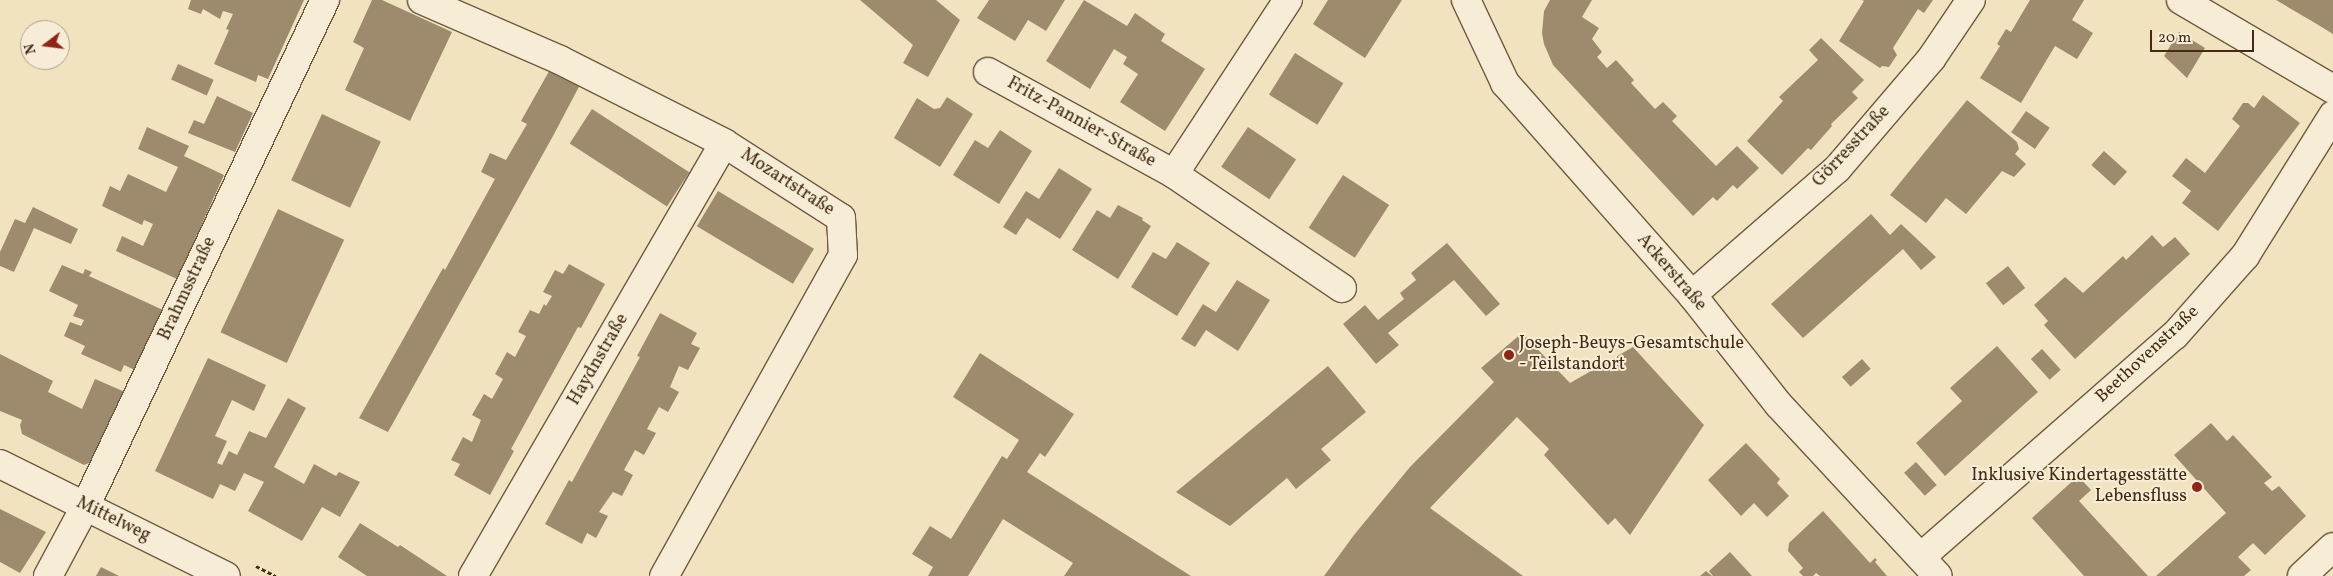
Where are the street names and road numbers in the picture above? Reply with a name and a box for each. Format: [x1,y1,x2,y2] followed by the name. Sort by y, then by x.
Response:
[1003,73,1159,173] street label: Fritz-Pannier-Straße
[1809,102,1895,192] street label: Görresstraße
[736,145,838,221] street label: Mozartstraße
[1632,230,1710,316] street label: Ackerstraße
[155,234,221,344] street label: Brahmsstraße
[2092,302,2204,408] street label: Beethovenstraße
[564,310,634,410] street label: Haydnstraße
[72,493,154,547] street label: Mittelweg

